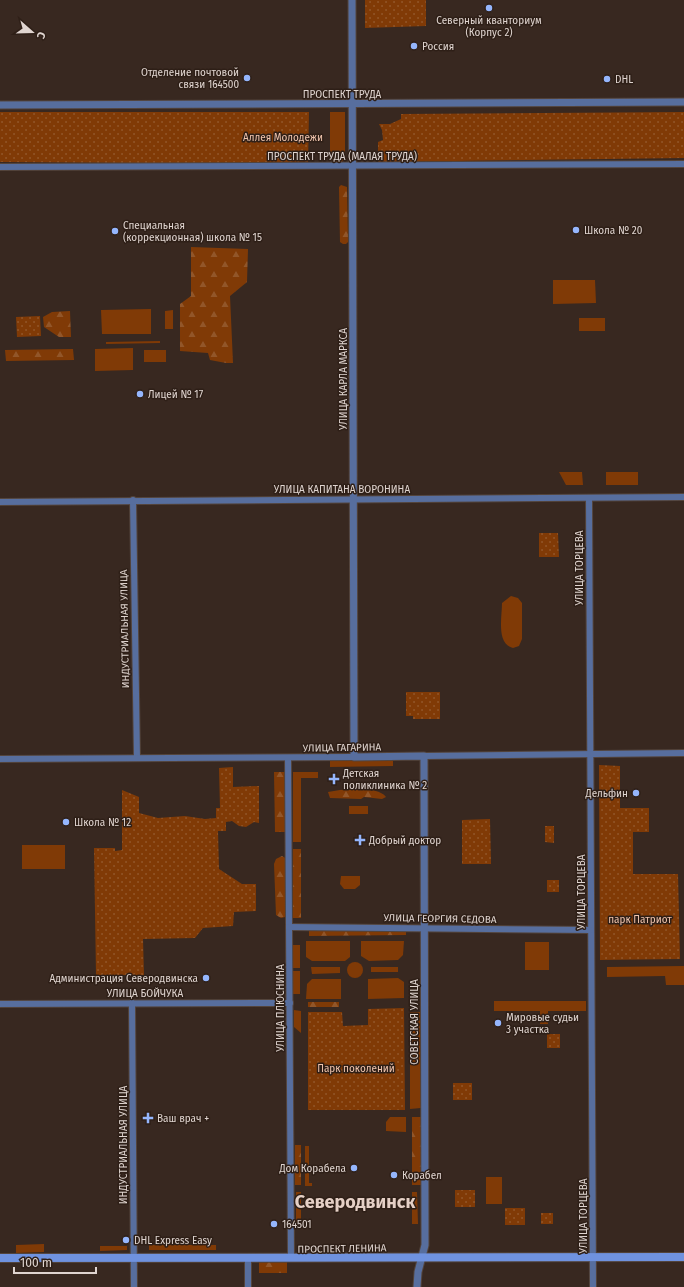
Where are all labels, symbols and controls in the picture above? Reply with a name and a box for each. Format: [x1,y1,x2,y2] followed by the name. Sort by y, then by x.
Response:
[484,3,494,13] marker: Северный кванториум (Корпус 2)
[12,12,52,52] north arrow
[436,15,542,39] place label: Северный кванториум (Корпус 2)
[34,30,48,41] text: С
[409,41,419,51] marker: Россия
[422,41,454,53] place label: Россия
[141,67,239,91] place label: Отделение почтовой связи 164500
[242,73,252,83] marker: Отделение почтовой связи 164500
[602,74,612,84] marker: DHL
[615,74,633,86] place label: DHL
[303,89,382,101] street label: ПРОСПЕКТ ТРУДА
[243,132,323,144] park label: Аллея Молодежи
[267,150,417,163] street label: ПРОСПЕКТ ТРУДА (МАЛАЯ ТРУДА)
[123,220,262,244] place label: Специальная (коррекционная) школа № 15
[571,225,581,235] marker: Школа № 20
[584,225,643,237] place label: Школа № 20
[110,226,120,236] marker: Специальная (коррекционная) школа № 15
[338,328,350,430] street label: УЛИЦА КАРЛА МАРКСА
[135,389,145,399] marker: Лицей № 17
[148,389,204,401] place label: Лицей № 17
[274,484,410,496] street label: УЛИЦА КАПИТАНА ВОРОНИНА
[574,530,586,605] street label: УЛИЦА ТОРЦЕВА
[118,569,132,688] street label: ИНДУСТРИАЛЬНАЯ УЛИЦА
[303,741,382,755] street label: УЛИЦА ГАГАРИНА
[342,768,427,792] place label: Детская поликлиника № 2
[328,773,340,785] marker: Детская поликлиника № 2
[585,788,628,800] place label: Дельфин
[631,788,641,798] marker: Дельфин
[61,817,71,827] marker: Школа № 12
[74,817,131,829] place label: Школа № 12
[354,834,366,846] marker: Добрый доктор
[368,835,441,847] place label: Добрый доктор
[576,854,588,929] street label: УЛИЦА ТОРЦЕВА
[383,912,497,926] street label: УЛИЦА ГЕОРГИЯ СЕДОВА
[608,914,672,926] park label: парк Патриот
[275,964,287,1052] street label: УЛИЦА ПЛЮСНИНА
[49,973,198,985] place label: Администрация Северодвинска
[201,973,211,983] marker: Администрация Северодвинска
[409,979,421,1065] street label: СОВЕТСКАЯ УЛИЦА
[107,987,183,1000] street label: УЛИЦА БОЙЧУКА
[506,1012,579,1036] place label: Мировые судьи 3 участка
[493,1018,503,1028] marker: Мировые судьи 3 участка
[317,1063,395,1075] park label: Парк поколений
[118,1085,130,1204] street label: ИНДУСТРИАЛЬНАЯ УЛИЦА
[142,1112,154,1124] marker: Ваш врач +
[157,1113,209,1125] place label: Ваш врач +
[278,1163,346,1175] place label: Дом Корабела
[349,1163,359,1173] marker: Дом Корабела
[389,1170,399,1180] marker: Корабел
[402,1170,442,1182] place label: Корабел
[578,1178,590,1253] street label: УЛИЦА ТОРЦЕВА
[295,1191,415,1213] district label: Северодвинск
[269,1219,279,1229] marker: 164501
[282,1219,312,1231] place label: 164501
[121,1235,131,1245] marker: DHL Express Easy
[134,1235,212,1247] place label: DHL Express Easy
[297,1242,387,1256] street label: ПРОСПЕКТ ЛЕНИНА
[14,1249,96,1275] scale bar
[20,1256,52,1270] text: 100 m

